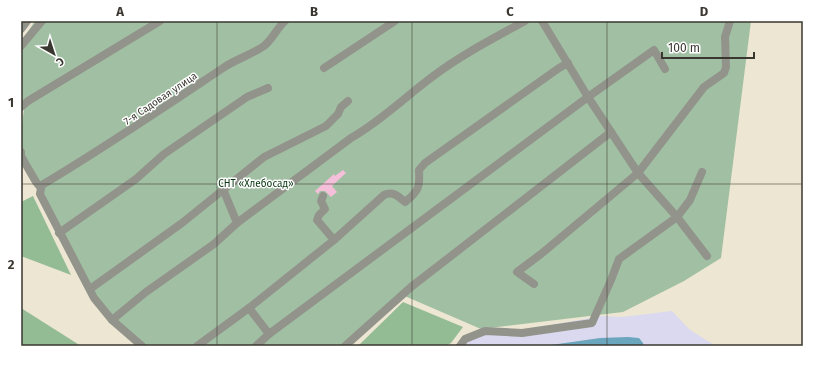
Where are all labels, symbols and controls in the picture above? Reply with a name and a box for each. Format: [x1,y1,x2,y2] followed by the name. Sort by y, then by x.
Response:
[115,4,124,19] text: A
[310,4,318,19] text: B
[506,4,514,19] text: C
[700,4,709,19] text: D
[34,34,74,74] north arrow
[662,34,754,60] scale bar
[668,41,700,55] text: 100 m
[53,54,67,69] text: С
[122,70,199,128] street label: 7-я Садовая улица
[8,95,14,110] text: 1
[218,178,294,190] park label: СНТ «Хлебосад»
[8,257,15,272] text: 2

